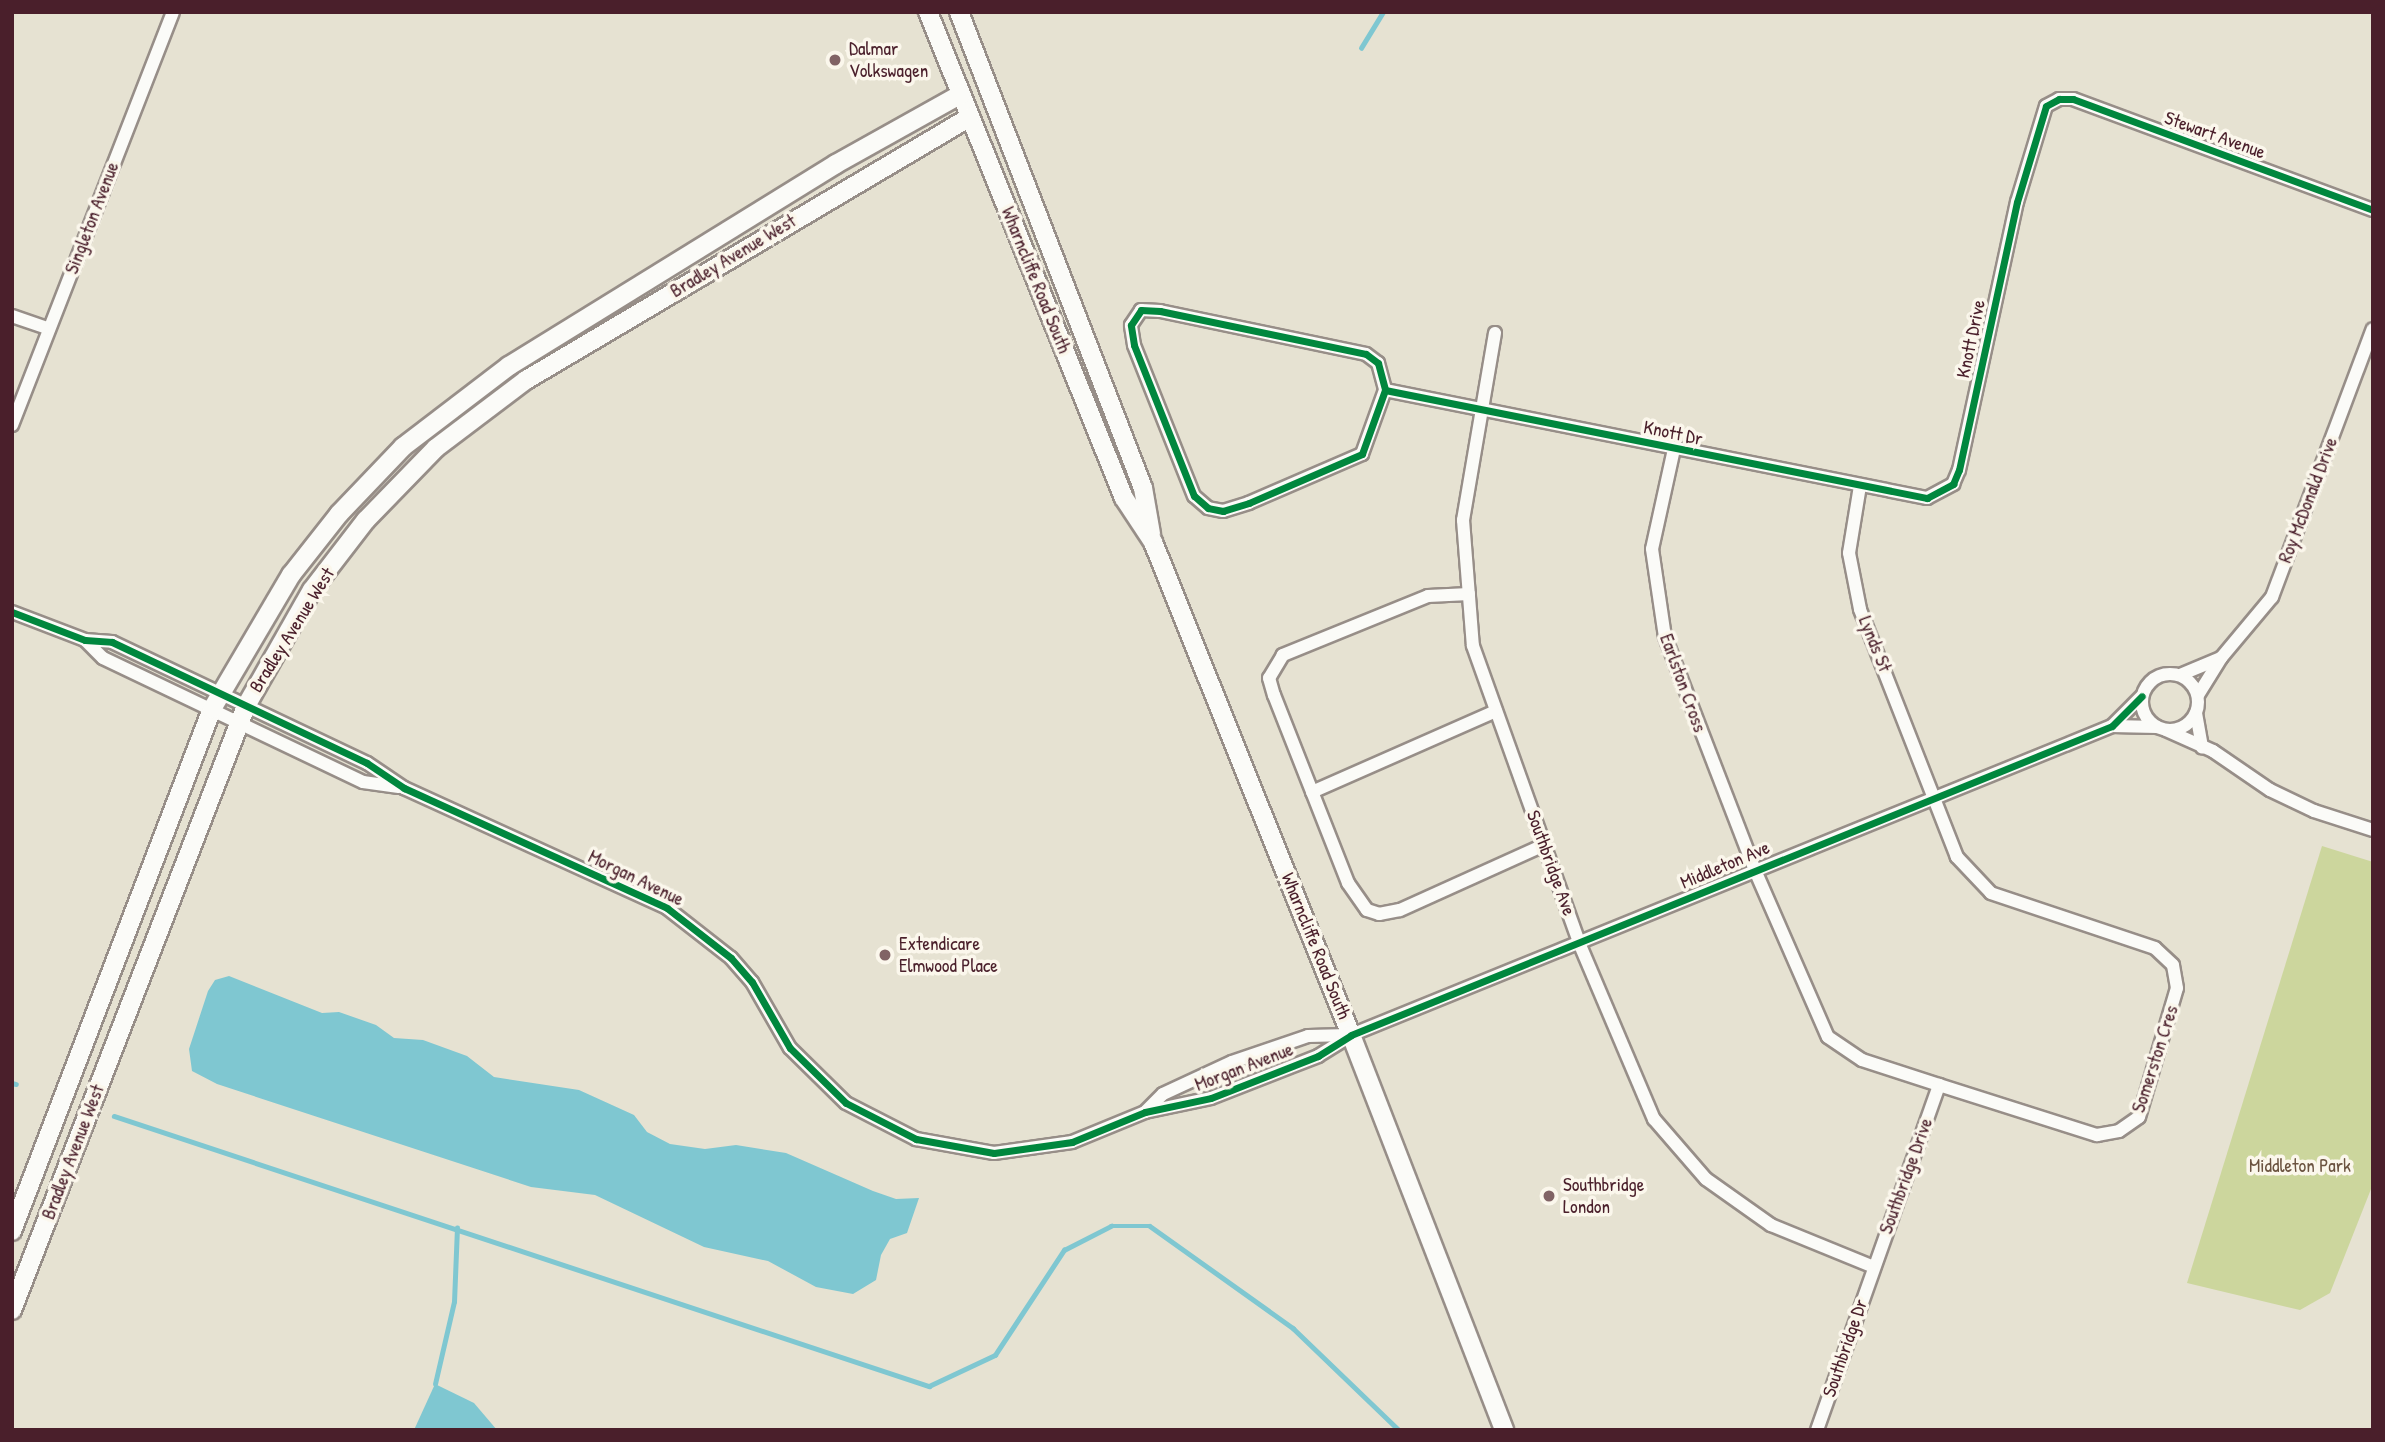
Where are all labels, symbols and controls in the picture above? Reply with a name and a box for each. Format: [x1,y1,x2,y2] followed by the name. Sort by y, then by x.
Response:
[849,38,928,82] place label: Dalmar Volkswagen
[827,52,843,68] marker: Dalmar Volkswagen
[2162,106,2268,164] street label: Stewart Avenue
[60,159,124,277] street label: Singleton Avenue
[996,204,1076,356] street label: Wharncliffe Road South
[666,210,800,302] street label: Bradley Avenue West
[1952,298,1990,380] street label: Knott Drive
[1641,416,1705,450] street label: Knott Dr
[2274,434,2342,566] street label: Roy McDonald Drive
[245,564,339,696] street label: Bradley Avenue West
[1854,613,1896,675] street label: Lynds St
[1655,631,1711,735] street label: Earlston Cross
[1521,807,1581,919] street label: Southbridge Ave
[1677,836,1773,894] street label: Middleton Ave
[585,845,687,911] street label: Morgan Avenue
[1276,870,1356,1022] street label: Wharncliffe Road South
[899,933,998,977] place label: Extendicare Elmwood Place
[877,947,893,963] marker: Extendicare Elmwood Place
[2127,1003,2183,1115] street label: Somerston Cres
[1192,1038,1296,1096] street label: Morgan Avenue
[37,1081,109,1223] street label: Bradley Avenue West
[1875,1115,1937,1237] street label: Southbridge Drive
[2249,1155,2351,1177] park label: Middleton Park
[1563,1174,1644,1218] place label: Southbridge London
[1541,1188,1557,1204] marker: Southbridge London
[1818,1296,1872,1400] street label: Southbridge Dr

